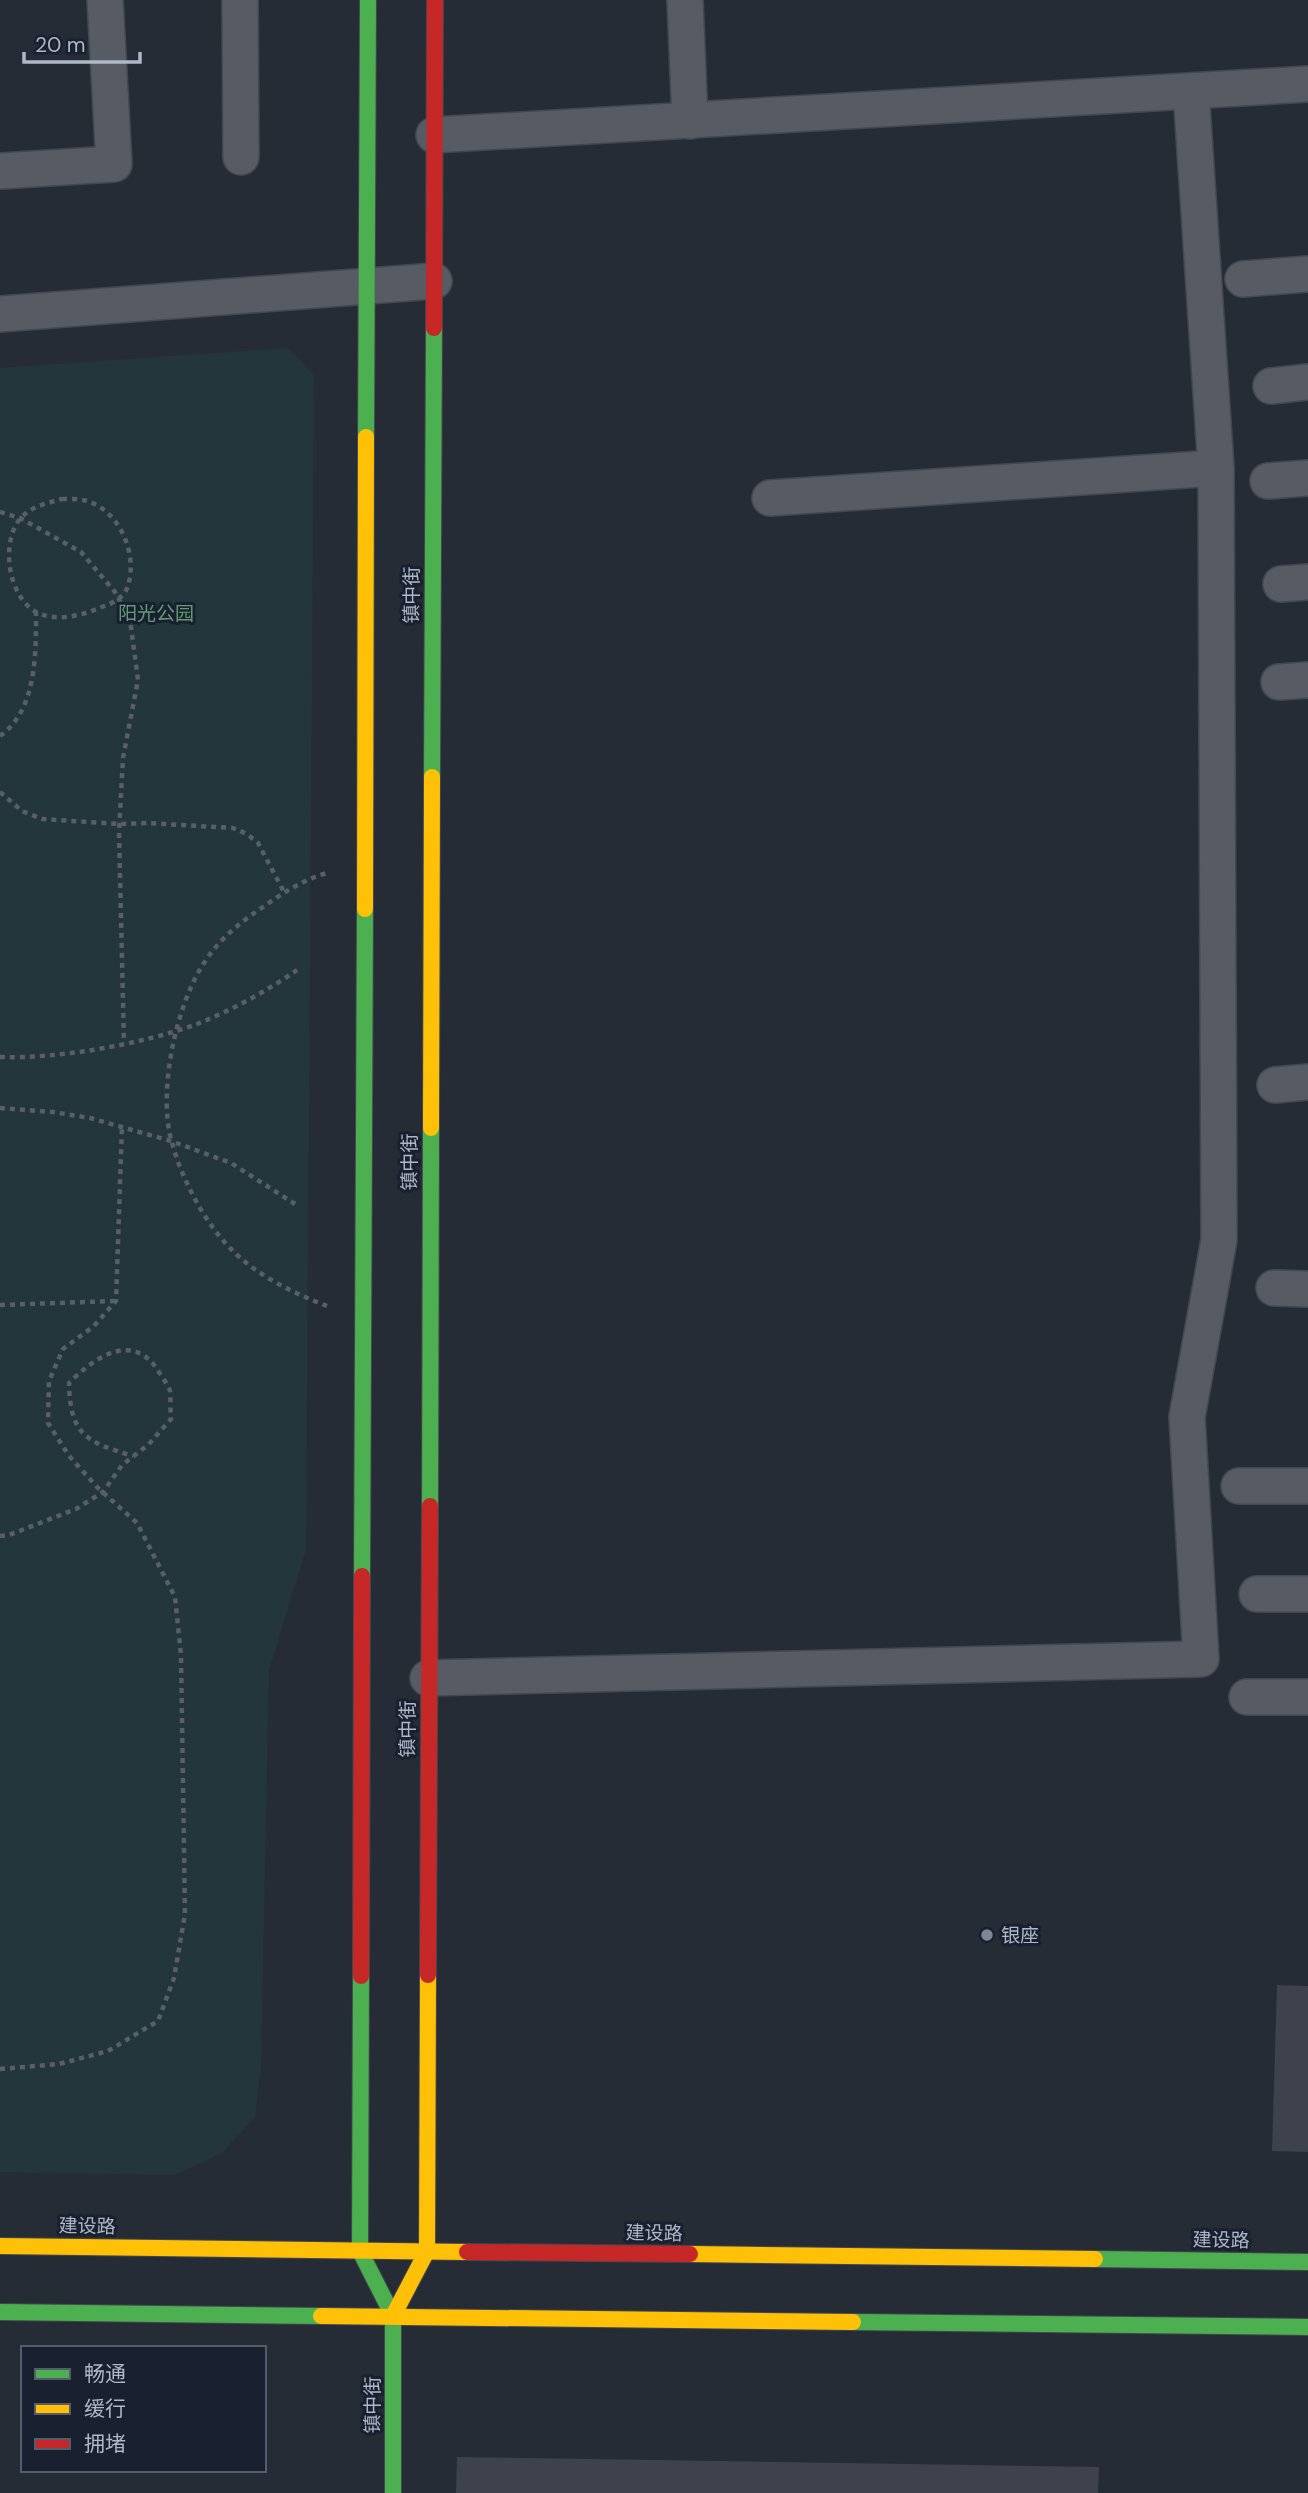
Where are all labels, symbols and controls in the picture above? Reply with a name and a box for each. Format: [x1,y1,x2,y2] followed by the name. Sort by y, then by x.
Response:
[24,21,140,65] scale bar
[35,31,86,59] text: 20 m
[399,566,424,624] street label: 镇中街
[118,601,194,626] park label: 阳光公园
[397,1133,422,1191] street label: 镇中街
[395,1700,420,1758] street label: 镇中街
[1001,1923,1039,1948] place label: 银座
[979,1927,995,1943] marker: 银座
[58,2213,116,2239] street label: 建设路
[625,2220,683,2246] street label: 建设路
[1192,2227,1250,2253] street label: 建设路
[21,2346,266,2472] legend
[84,2360,126,2388] text: 畅通
[360,2376,385,2434] street label: 镇中街
[84,2395,126,2423] text: 缓行
[84,2430,126,2458] text: 拥堵

